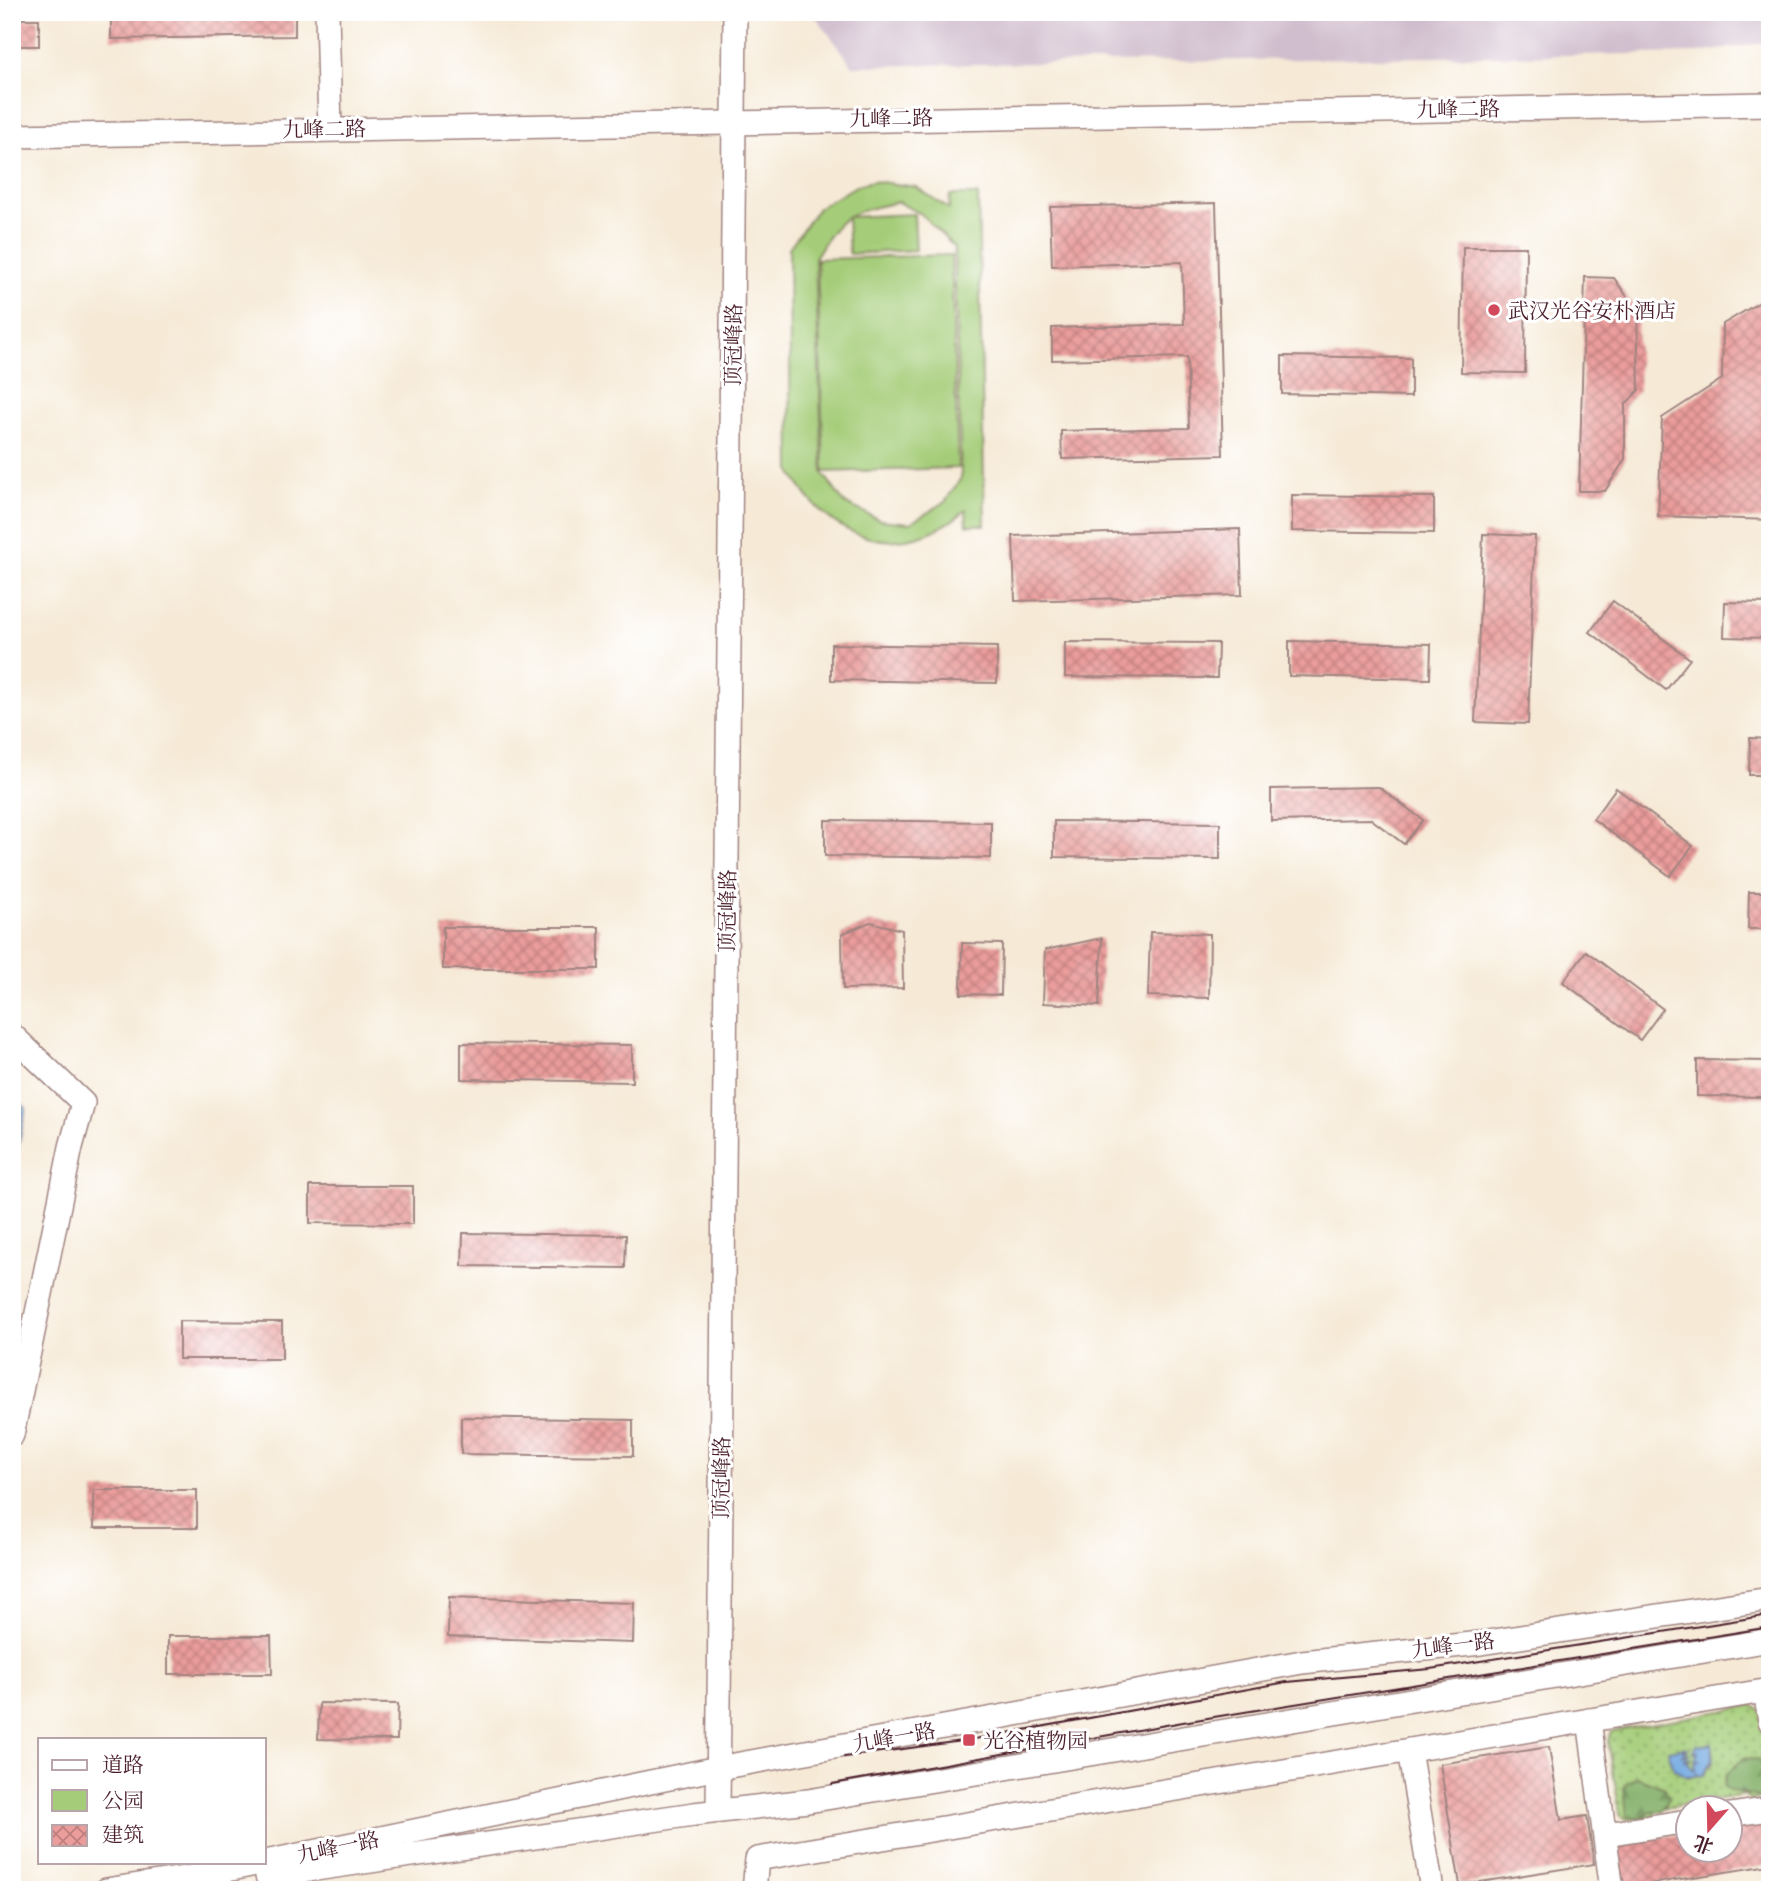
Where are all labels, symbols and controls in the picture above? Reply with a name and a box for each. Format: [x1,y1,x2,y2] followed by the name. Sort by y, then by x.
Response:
[1416,96,1500,122] street label: 九峰二路
[849,105,933,131] street label: 九峰二路
[282,116,366,142] street label: 九峰二路
[1508,298,1676,323] place label: 武汉光谷安朴酒店
[1486,302,1502,318] marker: 武汉光谷安朴酒店
[720,303,746,387] street label: 顶冠峰路
[714,869,740,953] street label: 顶冠峰路
[708,1436,734,1520] street label: 顶冠峰路
[1410,1627,1496,1663] street label: 九峰一路
[850,1717,938,1757] street label: 九峰一路
[983,1728,1088,1753] place label: 光谷植物园
[961,1732,977,1748] marker: 光谷植物园
[38,1738,266,1864] legend
[102,1752,144,1777] text: 道路
[102,1788,144,1813] text: 公园
[1674,1794,1744,1864] north arrow
[102,1822,144,1847] text: 建筑
[294,1826,382,1868] street label: 九峰一路
[1690,1830,1716,1859] text: 北

